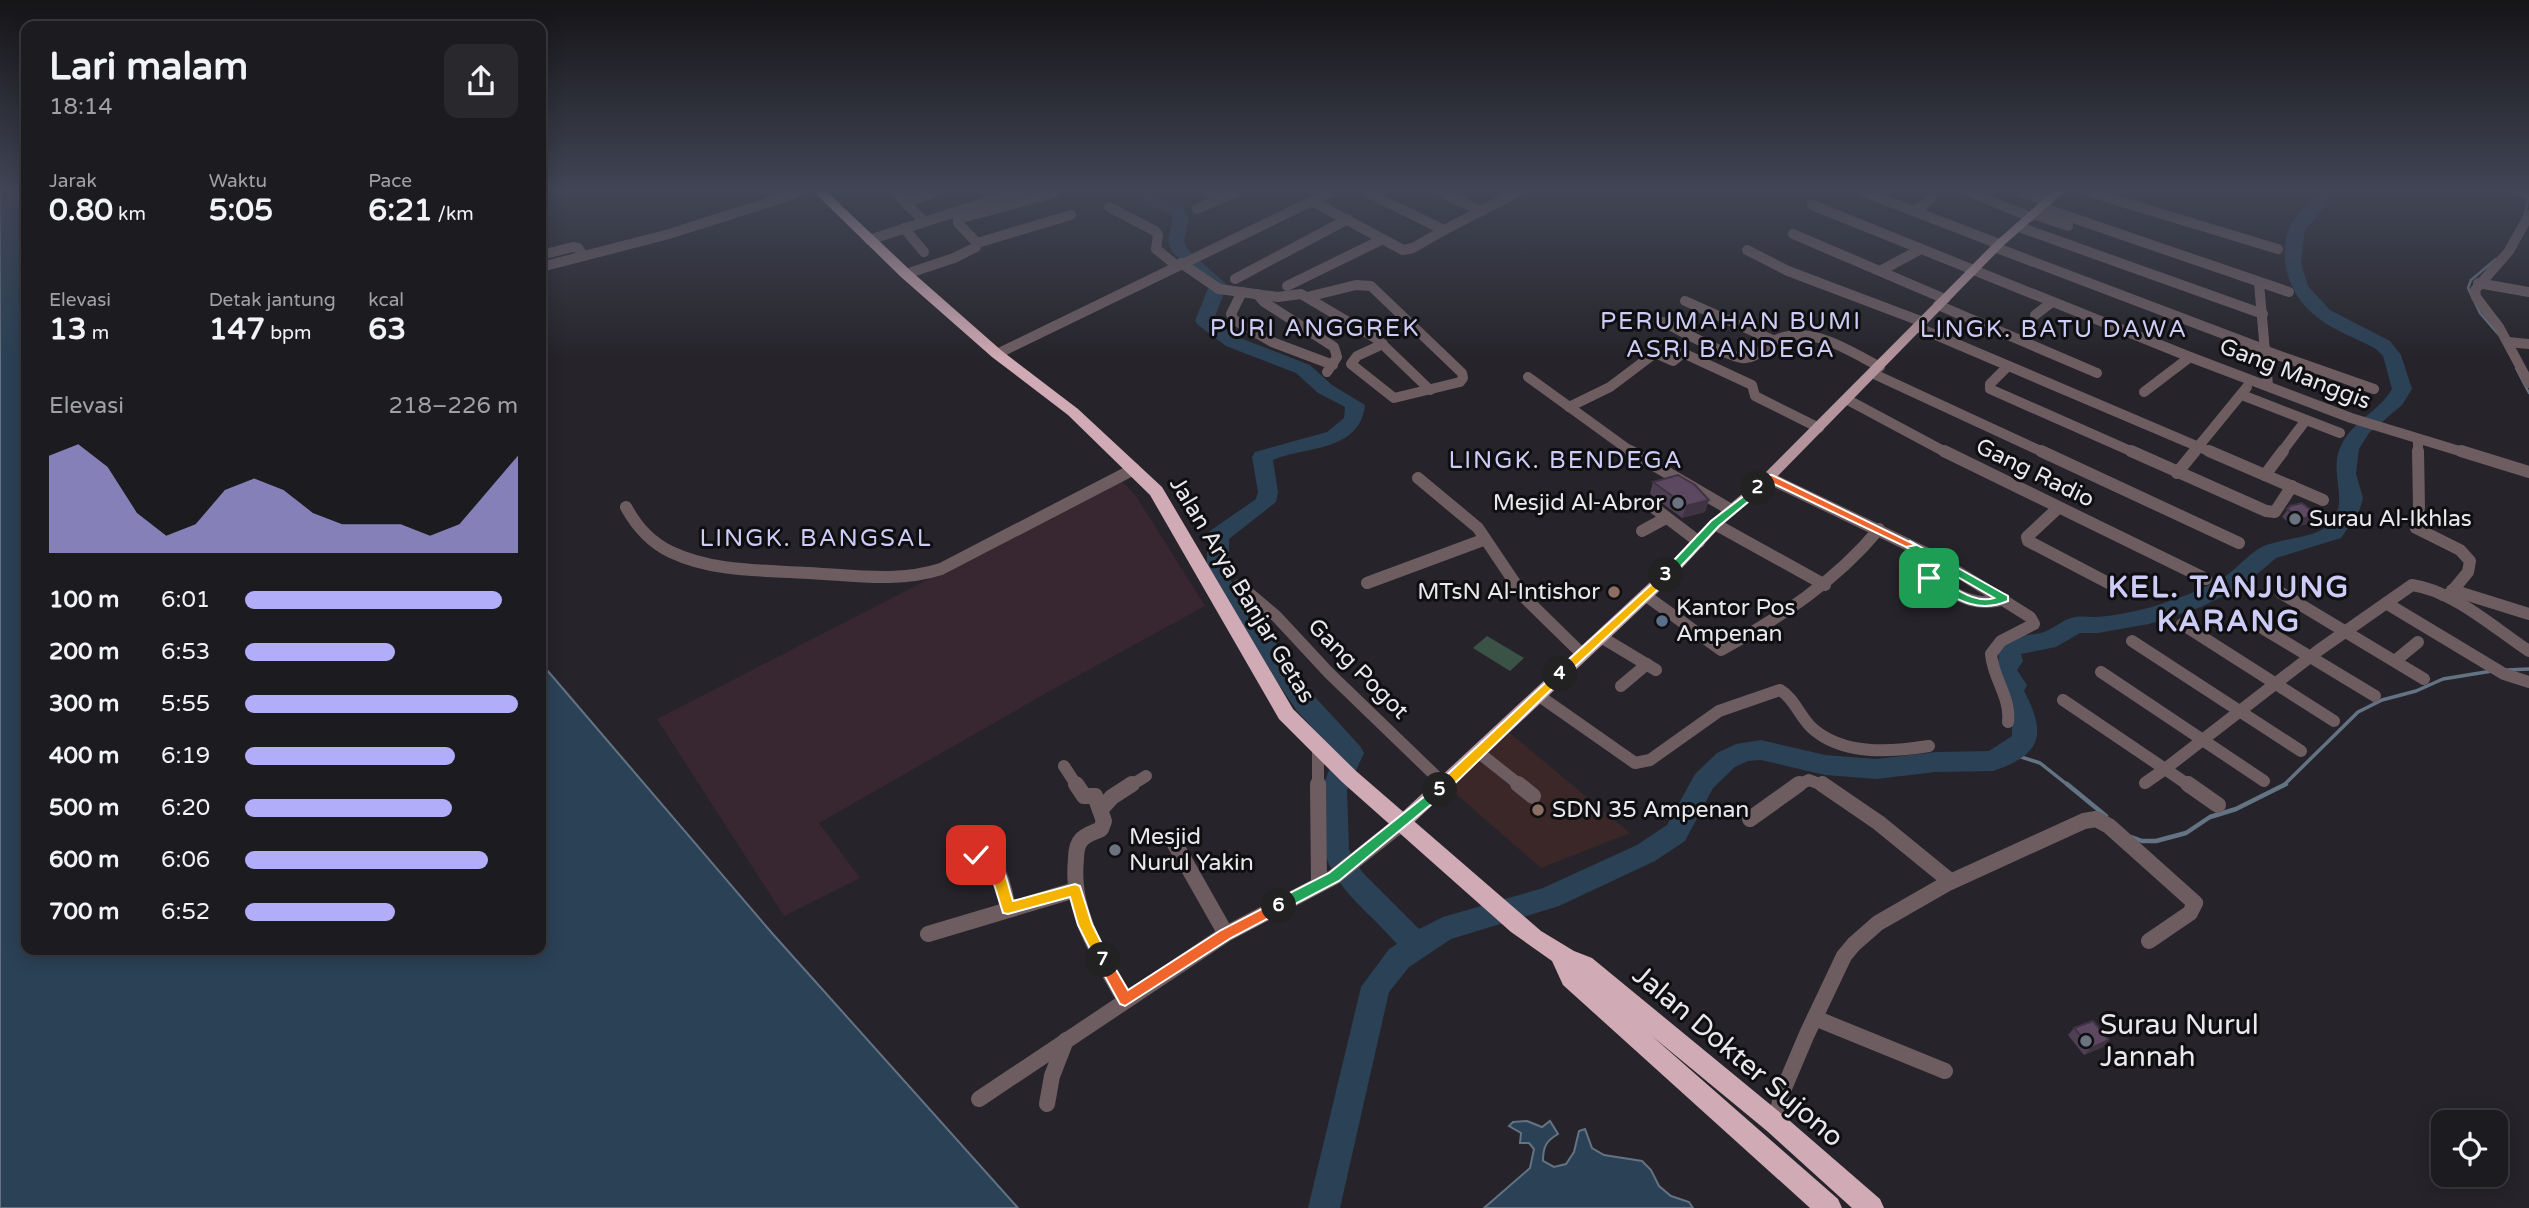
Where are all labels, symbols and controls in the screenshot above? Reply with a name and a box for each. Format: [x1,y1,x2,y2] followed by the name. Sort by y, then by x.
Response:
[49,44,248,90] text: Lari malam
[444,44,518,118] button: share
[49,93,113,121] text: 18:14
[49,170,97,192] text: Jarak
[209,170,267,192] text: Waktu
[368,170,412,192] text: Pace
[49,192,113,229] text: 0.80
[209,192,273,229] text: 5:05
[368,192,433,229] text: 6:21
[113,203,146,225] text: km
[433,203,474,225] text: /km
[49,289,111,311] text: Elevasi
[209,289,336,311] text: Detak jantung
[368,289,404,311] text: kcal
[1600,307,1862,364] district label: PERUMAHAN BUMI ASRI BANDEGA
[49,311,87,348] text: 13
[209,311,265,348] text: 147
[368,311,406,348] text: 63
[1210,314,1420,343] district label: PURI ANGGREK
[1920,315,2188,344] district label: LINGK. BATU DAWA
[87,322,109,344] text: m
[265,322,312,344] text: bpm
[2215,332,2375,416] street label: Gang Manggis
[49,392,124,420] text: Elevasi
[389,392,518,420] text: 218–226 m
[1971,432,2099,514] street label: Gang Radio
[1448,446,1684,475] district label: LINGK. BENDEGA
[1740,470,1776,505] pin: 2
[1163,472,1321,708] street label: Jalan Arya Banjar Getas
[1752,476,1763,498] text: 2
[1493,489,1664,517] place label: Mesjid Al-Abror
[1670,495,1686,511] marker: Mesjid Al-Abror
[2309,505,2472,533] place label: Surau Al-Ikhlas
[2287,511,2303,527] marker: Surau Al-Ikhlas
[699,524,933,553] district label: LINGK. BANGSAL
[1899,548,1959,608] pin
[1648,558,1684,592] pin: 3
[1910,559,1948,597] icon: arrive
[1660,563,1671,585] text: 3
[2108,569,2350,640] district label: KEL. TANJUNG KARANG
[1417,578,1600,606] place label: MTsN Al-Intishor
[1606,584,1622,600] marker: MTsN Al-Intishor
[49,586,119,614] text: 100 m
[161,586,210,614] text: 6:01
[1676,594,1796,648] place label: Kantor Pos Ampenan
[1302,613,1414,725] street label: Gang Pogot
[1654,613,1670,629] marker: Kantor Pos Ampenan
[49,638,119,666] text: 200 m
[161,638,210,666] text: 6:53
[1542,656,1578,692] pin: 4
[1554,662,1565,684] text: 4
[49,690,119,718] text: 300 m
[161,690,210,718] text: 5:55
[49,742,119,770] text: 400 m
[161,742,210,770] text: 6:19
[1422,772,1458,808] pin: 5
[1434,778,1445,800] text: 5
[49,794,119,822] text: 500 m
[161,794,210,822] text: 6:20
[1552,796,1749,824] place label: SDN 35 Ampenan
[1530,802,1546,818] marker: SDN 35 Ampenan
[1129,823,1254,877] place label: Mesjid Nurul Yakin
[946,825,1006,885] pin
[957,836,995,874] icon: check
[1107,842,1123,858] marker: Mesjid Nurul Yakin
[49,846,119,874] text: 600 m
[161,846,210,874] text: 6:06
[1262,888,1296,923] pin: 6
[1273,894,1284,916] text: 6
[49,898,119,926] text: 700 m
[161,898,210,926] text: 6:52
[1086,942,1120,978] pin: 7
[1097,948,1108,970] text: 7
[1625,958,1851,1154] street label: Jalan Dokter Sujono
[2100,1008,2259,1074] place label: Surau Nurul Jannah
[2078,1033,2094,1049] marker: Surau Nurul Jannah
[2431,1110,2508,1187] map controls
[2431,1110,2508,1187] button: locate

